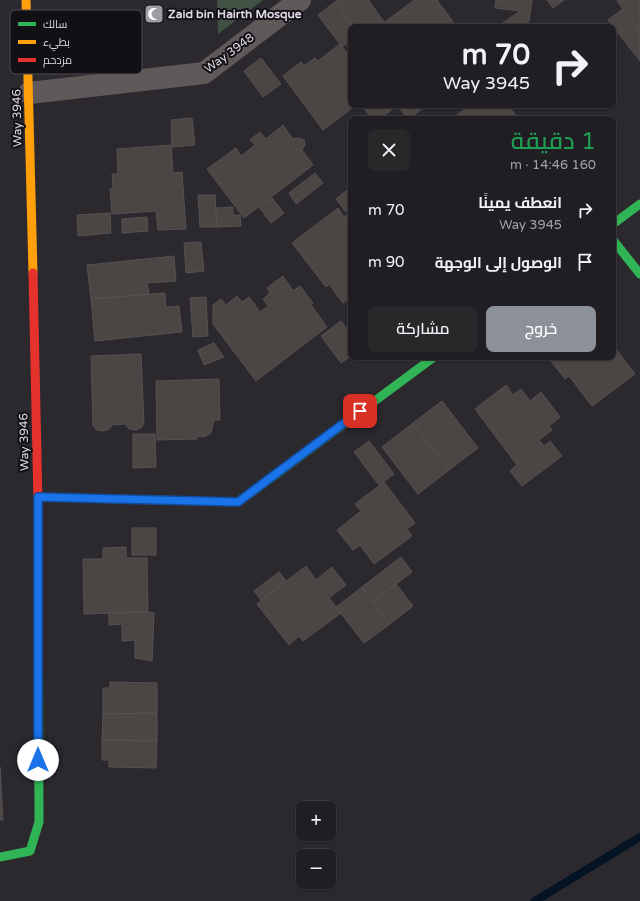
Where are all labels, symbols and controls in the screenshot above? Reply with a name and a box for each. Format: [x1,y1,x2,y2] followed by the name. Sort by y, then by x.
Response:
[143,3,165,25] mosque icon: Zaid bin Hairth Mosque
[168,7,302,22] place label: Zaid bin Hairth Mosque
[10,10,142,74] legend
[43,18,67,31] text: سالك
[201,30,257,76] street label: Way 3948
[43,36,70,51] text: بطيء
[462,38,530,72] text: 70 m
[544,40,596,92] icon: right
[43,54,72,68] text: مزدحم
[443,72,530,94] text: Way 3945
[9,89,25,147] street label: Way 3946
[511,127,596,156] text: 1 دقيقة
[368,129,410,171] button: close
[510,157,596,173] text: 160 m · 14:46
[478,194,562,212] text: انعطف يمينًا
[574,199,596,221] icon: right
[368,201,405,219] text: 70 m
[499,217,562,233] text: Way 3945
[574,251,596,273] icon: arrive
[368,253,405,271] text: 90 m
[435,254,562,272] text: الوصول إلى الوجهة
[368,306,478,352] button: مشاركة
[486,306,596,352] button: خروج
[343,394,377,428] pin
[349,400,371,422] icon: arrive
[16,413,32,471] street label: Way 3946
[17,739,59,781] position arrow
[296,801,336,889] map controls
[296,801,336,841] button: +
[296,849,336,889] button: −

